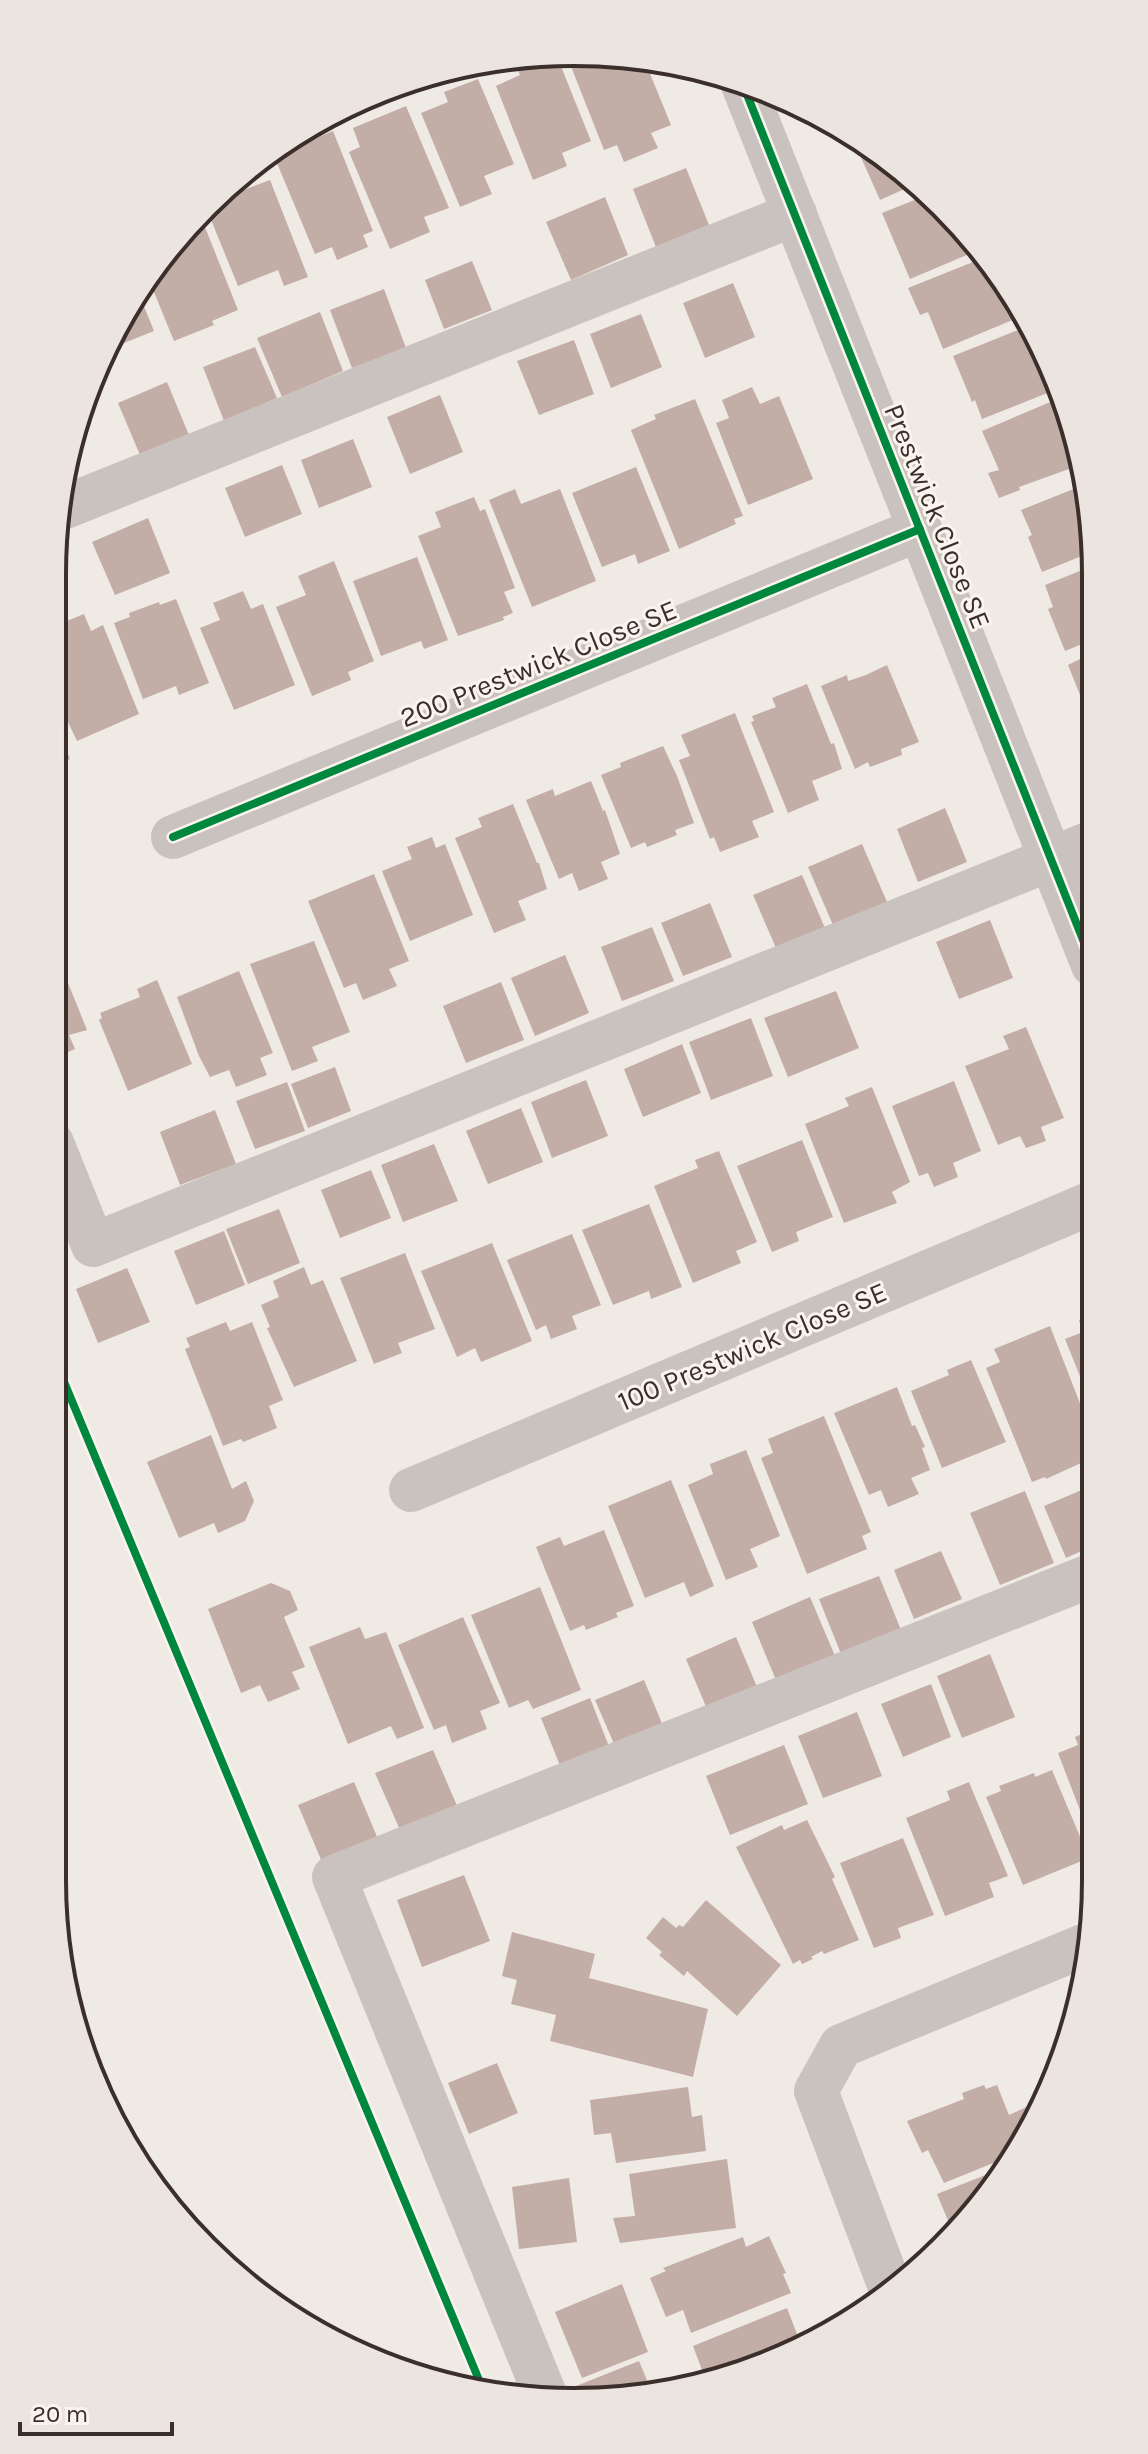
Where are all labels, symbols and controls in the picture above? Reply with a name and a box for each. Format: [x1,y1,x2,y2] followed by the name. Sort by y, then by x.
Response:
[877,399,998,633] street label: Prestwick Close SE
[395,593,681,734] street label: 200 Prestwick Close SE
[613,1275,891,1418] street label: 100 Prestwick Close SE
[20,2386,172,2436] scale bar
[32,2400,88,2428] text: 20 m

